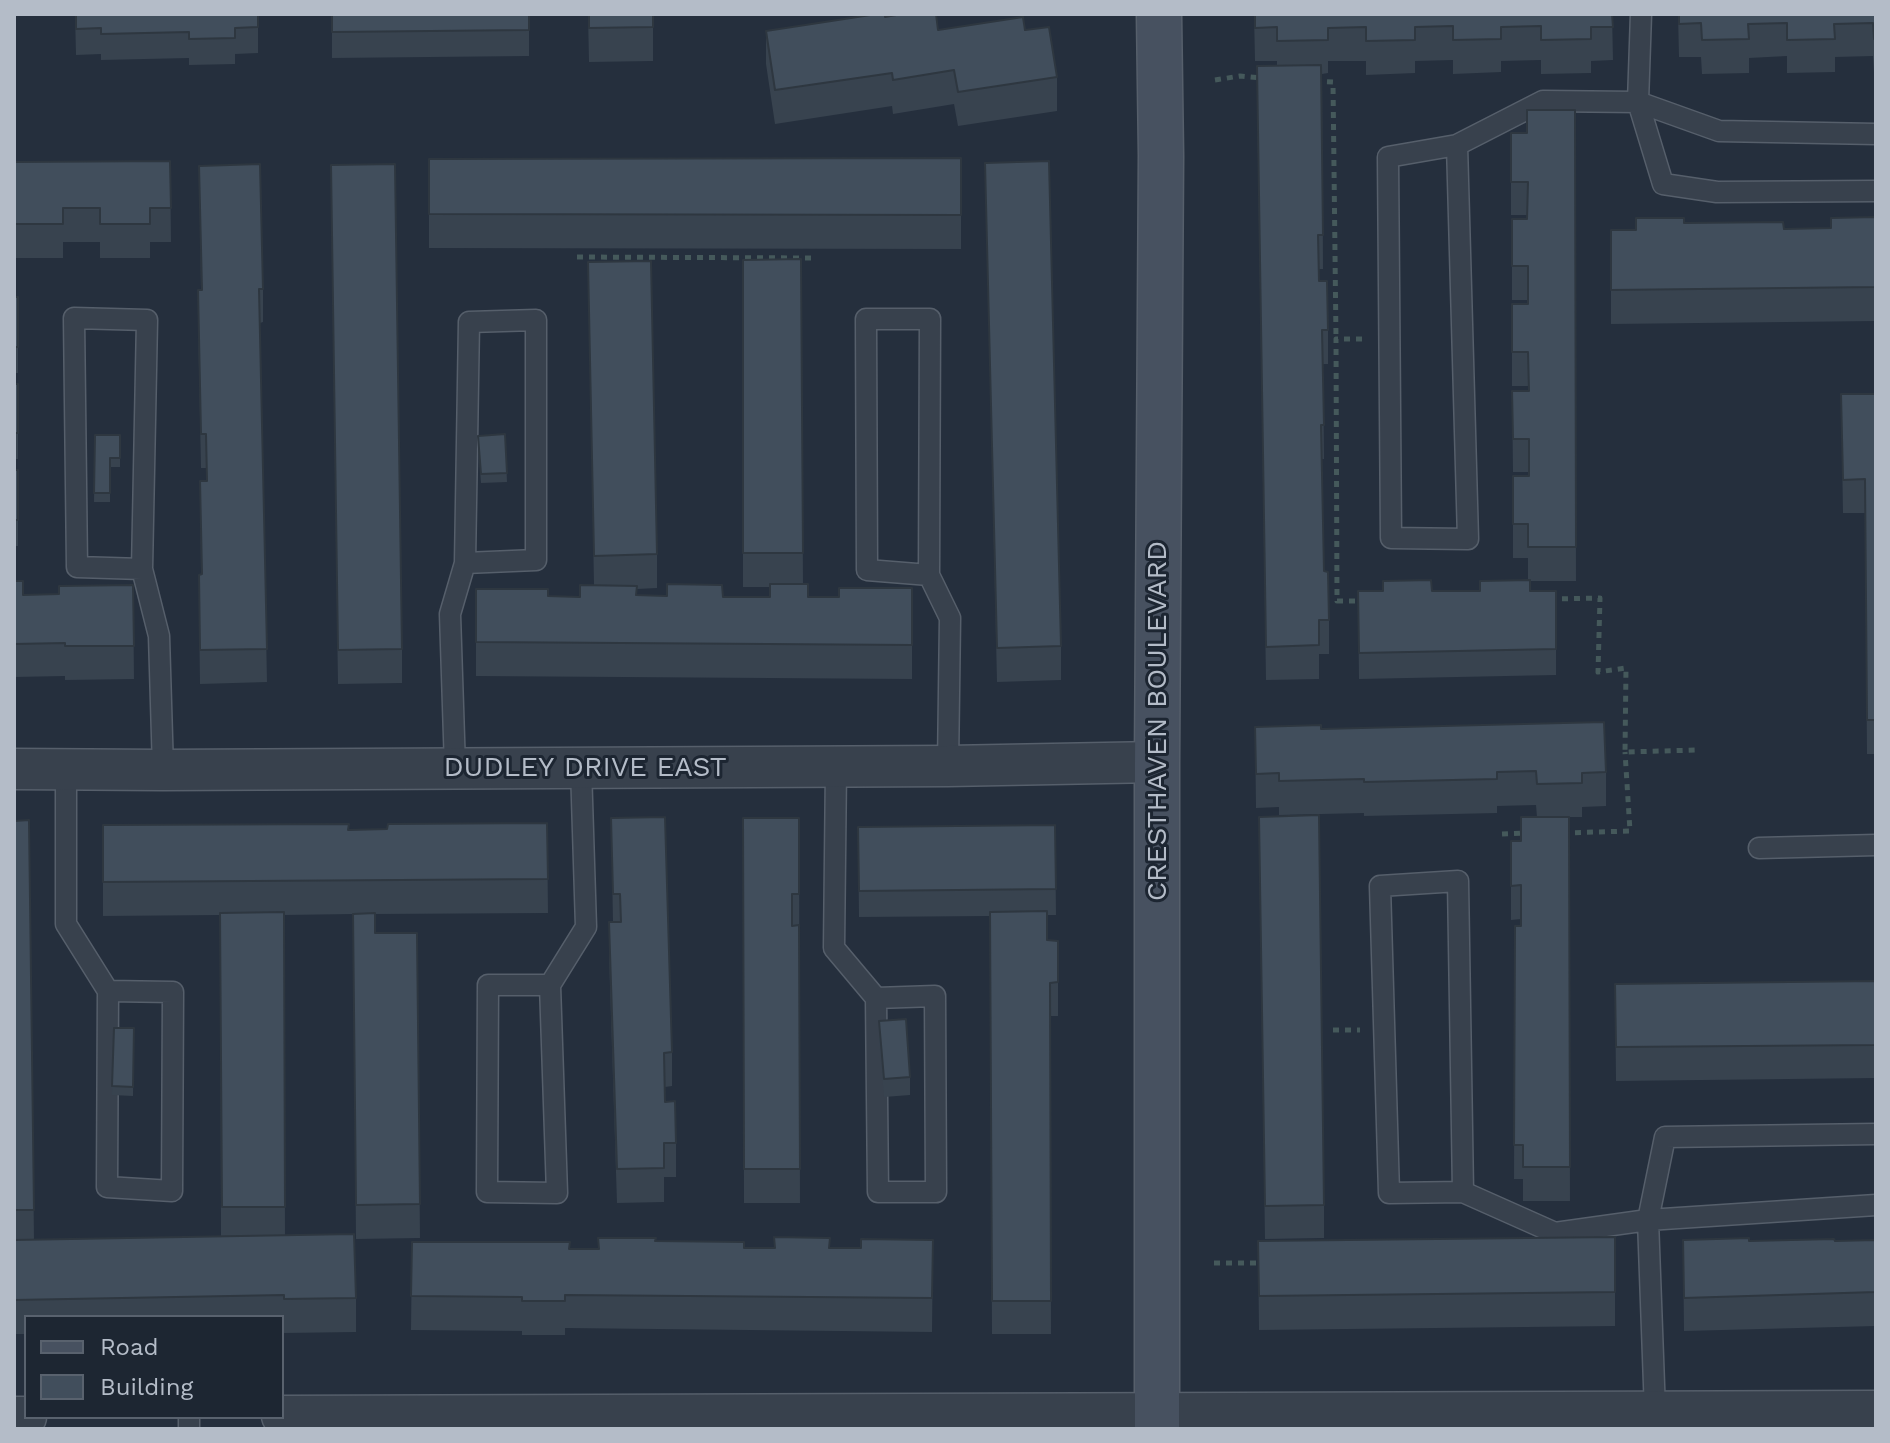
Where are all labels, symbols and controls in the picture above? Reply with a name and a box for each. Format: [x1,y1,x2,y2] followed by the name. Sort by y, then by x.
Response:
[1141,541,1175,901] street label: CRESTHAVEN BOULEVARD
[443,751,727,785] street label: DUDLEY DRIVE EAST
[24,1315,284,1419] legend
[100,1333,159,1361] text: Road
[100,1373,193,1401] text: Building

